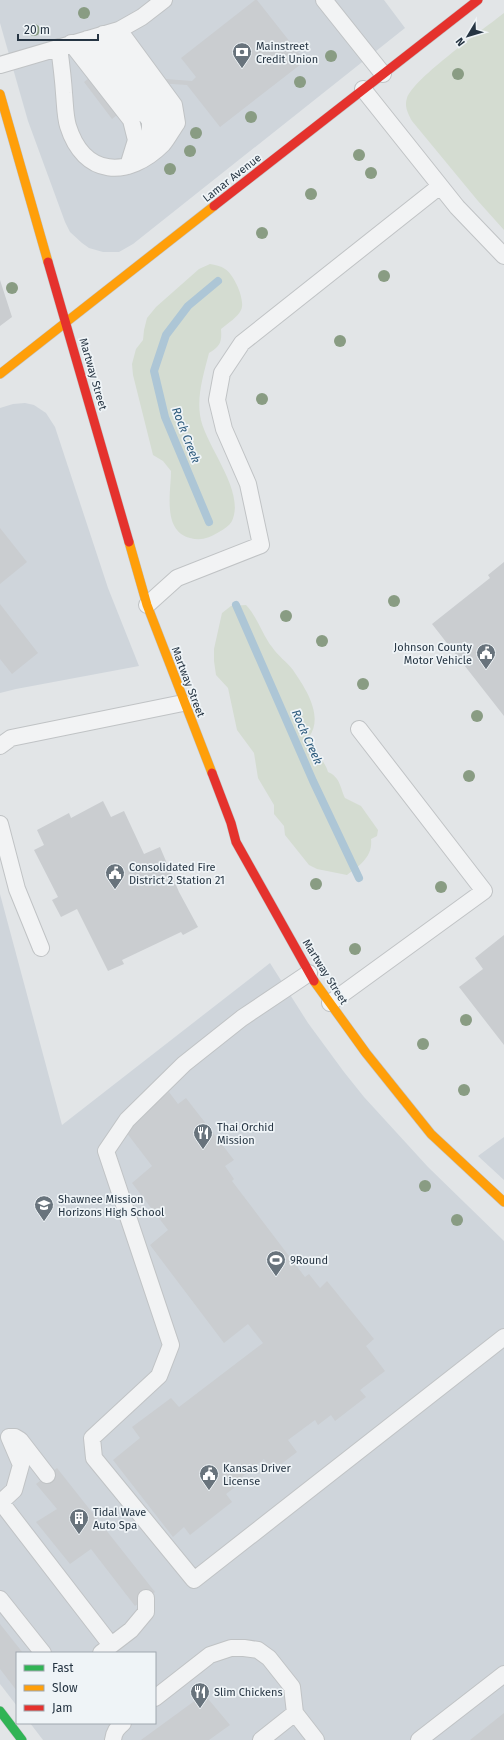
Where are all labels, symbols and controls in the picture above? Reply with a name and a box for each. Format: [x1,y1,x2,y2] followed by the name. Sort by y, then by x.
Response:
[18,16,98,42] scale bar
[448,16,488,56] north arrow
[24,23,50,37] text: 20 m
[453,35,468,49] text: N
[256,40,318,66] place label: Mainstreet Credit Union
[231,41,253,69] bank icon: Mainstreet Credit Union
[200,151,264,205] street label: Lamar Avenue
[76,336,110,412] street label: Martway Street
[169,405,203,465] water label: Rock Creek
[394,641,473,667] place label: Johnson County Motor Vehicle
[475,642,497,670] public building icon: Johnson County Motor Vehicle
[169,645,207,719] street label: Martway Street
[289,707,326,767] water label: Rock Creek
[129,861,225,887] place label: Consolidated Fire District 2 Station 21
[104,862,126,890] public building icon: Consolidated Fire District 2 Station 21
[300,937,350,1007] street label: Martway Street
[217,1121,274,1147] place label: Thai Orchid Mission
[192,1122,214,1150] restaurant icon: Thai Orchid Mission
[58,1193,164,1219] place label: Shawnee Mission Horizons High School
[33,1194,55,1222] school or university icon: Shawnee Mission Horizons High School
[265,1249,287,1277] sports icon: 9Round
[290,1254,328,1267] place label: 9Round
[223,1462,292,1488] place label: Kansas Driver License
[198,1463,220,1491] public building icon: Kansas Driver License
[93,1506,146,1532] place label: Tidal Wave Auto Spa
[68,1507,90,1535] building icon: Tidal Wave Auto Spa
[16,1652,156,1724] legend
[52,1661,74,1675] text: Fast
[52,1681,78,1695] text: Slow
[189,1681,211,1709] restaurant icon: Slim Chickens
[214,1686,283,1699] place label: Slim Chickens
[52,1701,72,1715] text: Jam

